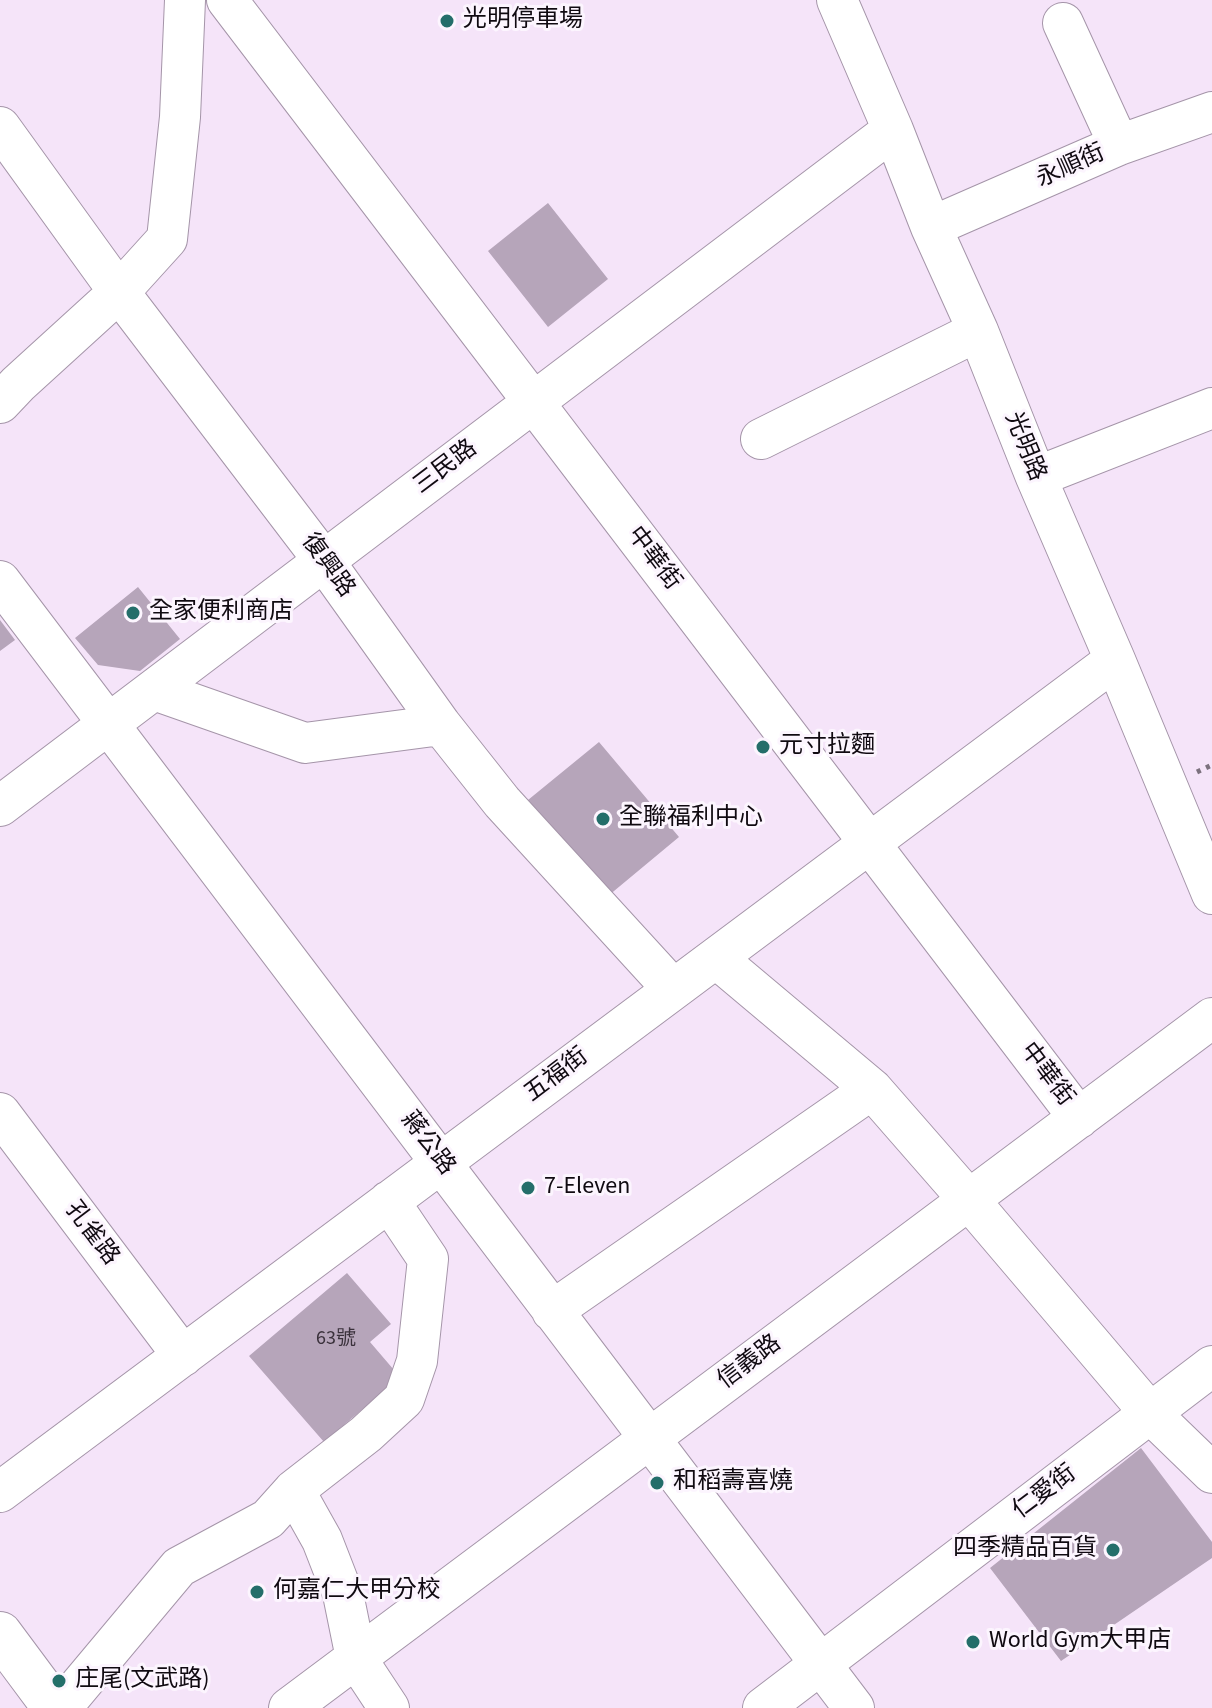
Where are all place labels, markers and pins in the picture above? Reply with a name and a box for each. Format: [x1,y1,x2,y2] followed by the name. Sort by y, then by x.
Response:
[463,7,583,35] place label: 光明停車場
[438,12,456,30] marker: 光明停車場
[149,599,293,627] place label: 全家便利商店
[124,604,142,622] marker: 全家便利商店
[779,733,875,761] place label: 元寸拉麵
[754,738,772,756] marker: 元寸拉麵
[619,805,763,833] place label: 全聯福利中心
[594,810,612,828] marker: 全聯福利中心
[544,1174,630,1202] place label: 7-Eleven
[519,1179,537,1197] marker: 7-Eleven
[673,1469,793,1497] place label: 和稻壽喜燒
[648,1474,666,1492] marker: 和稻壽喜燒
[953,1536,1097,1564] place label: 四季精品百貨
[1104,1541,1122,1559] marker: 四季精品百貨
[273,1578,441,1606] place label: 何嘉仁大甲分校
[248,1583,266,1601] marker: 何嘉仁大甲分校
[989,1628,1171,1656] place label: World Gym大甲店
[964,1633,982,1651] marker: World Gym大甲店
[75,1667,210,1695] place label: 庄尾(文武路)
[50,1672,68,1690] marker: 庄尾(文武路)

